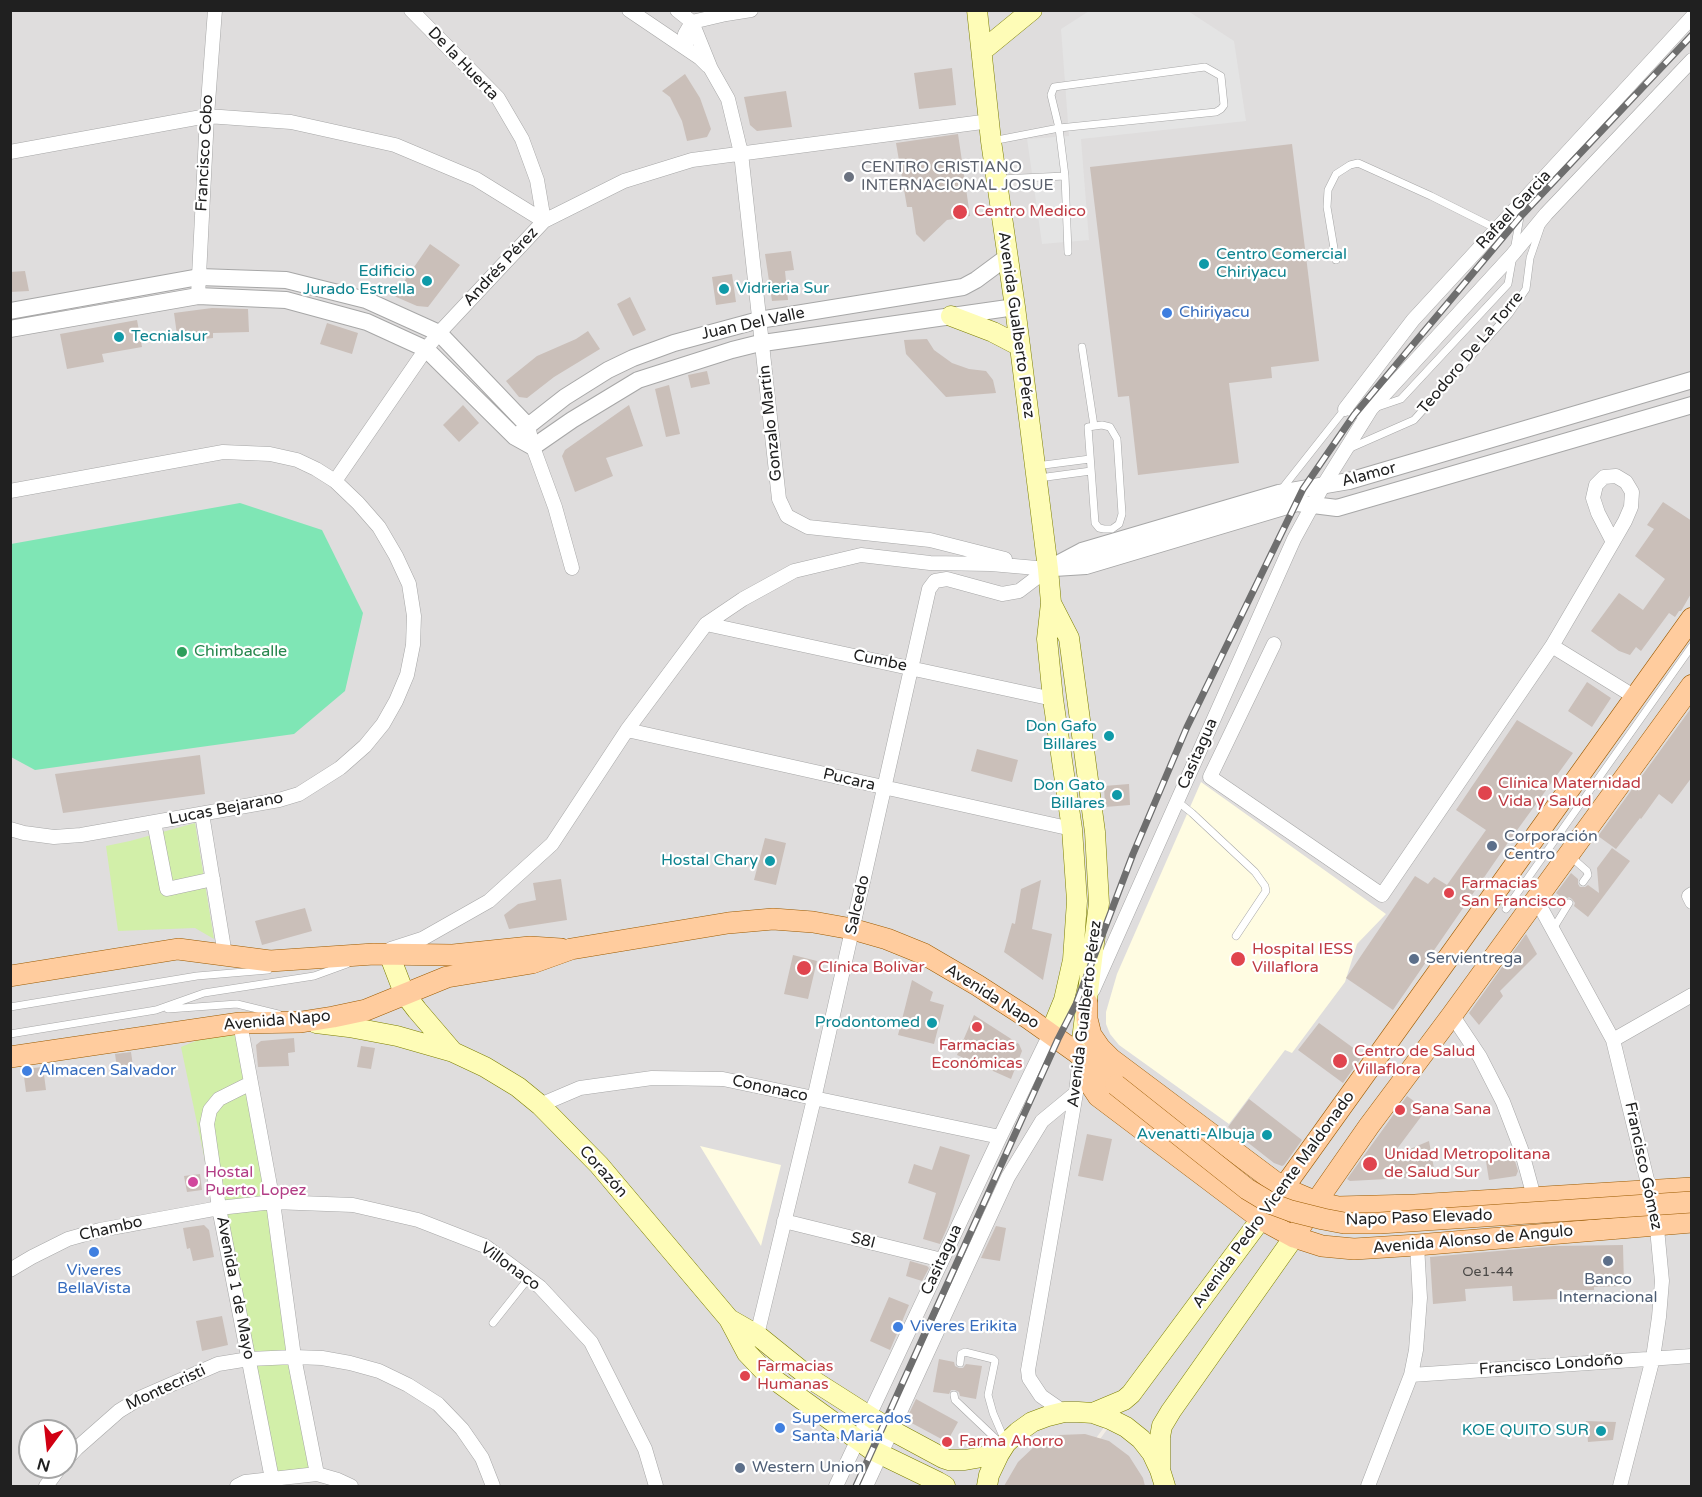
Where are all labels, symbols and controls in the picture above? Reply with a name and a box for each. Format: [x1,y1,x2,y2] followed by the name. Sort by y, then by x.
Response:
[423,24,503,104] street label: De la Huerta
[192,94,218,212] street label: Francisco Cobo
[861,158,1054,196] place label: CENTRO CRISTIANO INTERNACIONAL JOSUE
[1473,167,1555,253] street label: Rafael Garcia
[842,170,856,184] marker: CENTRO CRISTIANO INTERNACIONAL JOSUE
[974,202,1086,222] place label: Centro Medico
[951,203,969,221] marker: Centro Medico
[460,224,542,310] street label: Andrés Pérez
[993,230,1039,420] street label: Avenida Gualberto Pérez
[1216,245,1347,283] place label: Centro Comercial Chiriyacu
[1197,257,1211,271] marker: Centro Comercial Chiriyacu
[303,262,415,300] place label: Edificio Jurado Estrella
[420,274,434,288] marker: Edificio Jurado Estrella
[736,279,829,299] place label: Vidrieria Sur
[717,282,731,296] marker: Vidrieria Sur
[1414,288,1528,418] street label: Teodoro De La Torre
[1179,303,1250,323] place label: Chiriyacu
[700,304,806,344] street label: Juan Del Valle
[1160,306,1174,320] marker: Chiriyacu
[131,327,208,347] place label: Tecnialsur
[112,330,126,344] marker: Tecnialsur
[755,364,787,482] street label: Gonzalo Martín
[1340,459,1398,491] street label: Alamor
[194,642,287,662] place label: Chimbacalle
[175,645,189,659] marker: Chimbacalle
[851,646,909,676] street label: Cumbe
[1174,716,1222,792] street label: Casitagua
[1025,717,1097,755] place label: Don Gafo Billares
[1102,729,1116,743] marker: Don Gafo Billares
[821,765,877,795] street label: Pucara
[1498,774,1641,812] place label: Clínica Maternidad Vida y Salud
[1033,776,1105,814] place label: Don Gato Billares
[1476,784,1494,802] marker: Clínica Maternidad Vida y Salud
[1110,788,1124,802] marker: Don Gato Billares
[167,789,285,829] street label: Lucas Bejarano
[1504,827,1598,865] place label: Corporación Centro
[1485,839,1499,853] marker: Corporación Centro
[661,851,758,871] place label: Hostal Chary
[763,854,777,868] marker: Hostal Chary
[842,874,874,936] street label: Salcedo
[1461,874,1566,912] place label: Farmacias San Francisco
[1442,886,1456,900] marker: Farmacias San Francisco
[1064,919,1106,1109] street label: Avenida Gualberto Pérez
[1252,940,1353,978] place label: Hospital IESS Villaflora
[1426,949,1522,969] place label: Servientrega
[1229,950,1247,968] marker: Hospital IESS Villaflora
[1407,952,1421,966] marker: Servientrega
[818,958,925,978] place label: Clínica Bolivar
[795,959,813,977] marker: Clínica Bolivar
[941,960,1043,1034] street label: Avenida Napo
[223,1007,331,1035] street label: Avenida Napo
[815,1013,920,1033] place label: Prodontomed
[925,1016,939,1030] marker: Prodontomed
[970,1020,984,1034] marker: Farmacias Económicas
[931,1036,1023,1074] place label: Farmacias Económicas
[1354,1042,1475,1080] place label: Centro de Salud Villaflora
[1331,1052,1349,1070] marker: Centro de Salud Villaflora
[39,1061,176,1081] place label: Almacen Salvador
[20,1064,34,1078] marker: Almacen Salvador
[730,1072,810,1106] street label: Cononaco
[1189,1088,1359,1312] street label: Avenida Pedro Vicente Maldonado
[1412,1100,1491,1120] place label: Sana Sana
[1620,1100,1666,1232] street label: Francisco Gómez
[1393,1103,1407,1117] marker: Sana Sana
[1136,1125,1255,1145] place label: Avenatti-Albuja
[1260,1128,1274,1142] marker: Avenatti-Albuja
[575,1142,631,1202] street label: Corazón
[1384,1145,1551,1183] place label: Unidad Metropolitana de Salud Sur
[1361,1155,1379,1173] marker: Unidad Metropolitana de Salud Sur
[205,1163,307,1201] place label: Hostal Puerto Lopez
[186,1175,200,1189] marker: Hostal Puerto Lopez
[1345,1206,1493,1230] street label: Napo Paso Elevado
[77,1212,145,1246] street label: Chambo
[212,1215,258,1361] street label: Avenida 1 de Mayo
[917,1222,967,1298] street label: Casitagua
[1372,1222,1574,1258] street label: Avenida Alonso de Angulo
[849,1229,877,1253] street label: S8I
[476,1239,544,1295] street label: Villonaco
[87,1245,101,1259] marker: Viveres BellaVista
[1601,1254,1615,1268] marker: Banco Internacional
[57,1261,131,1299] place label: Viveres BellaVista
[1462,1264,1514,1280] house number: Oe1-44
[1559,1270,1657,1308] place label: Banco Internacional
[910,1317,1017,1337] place label: Viveres Erikita
[891,1320,905,1334] marker: Viveres Erikita
[1478,1350,1624,1380] street label: Francisco Londoño
[757,1357,833,1395] place label: Farmacias Humanas
[123,1361,209,1415] street label: Montecristi
[738,1369,752,1383] marker: Farmacias Humanas
[792,1409,911,1447] place label: Supermercados Santa Maria
[18,1419,78,1479] north arrow
[773,1421,787,1435] marker: Supermercados Santa Maria
[1462,1421,1589,1441] place label: KOE QUITO SUR
[1594,1424,1608,1438] marker: KOE QUITO SUR
[959,1432,1064,1452] place label: Farma Ahorro
[940,1435,954,1449] marker: Farma Ahorro
[35,1453,53,1476] text: N
[752,1458,864,1478] place label: Western Union
[733,1461,747,1475] marker: Western Union

